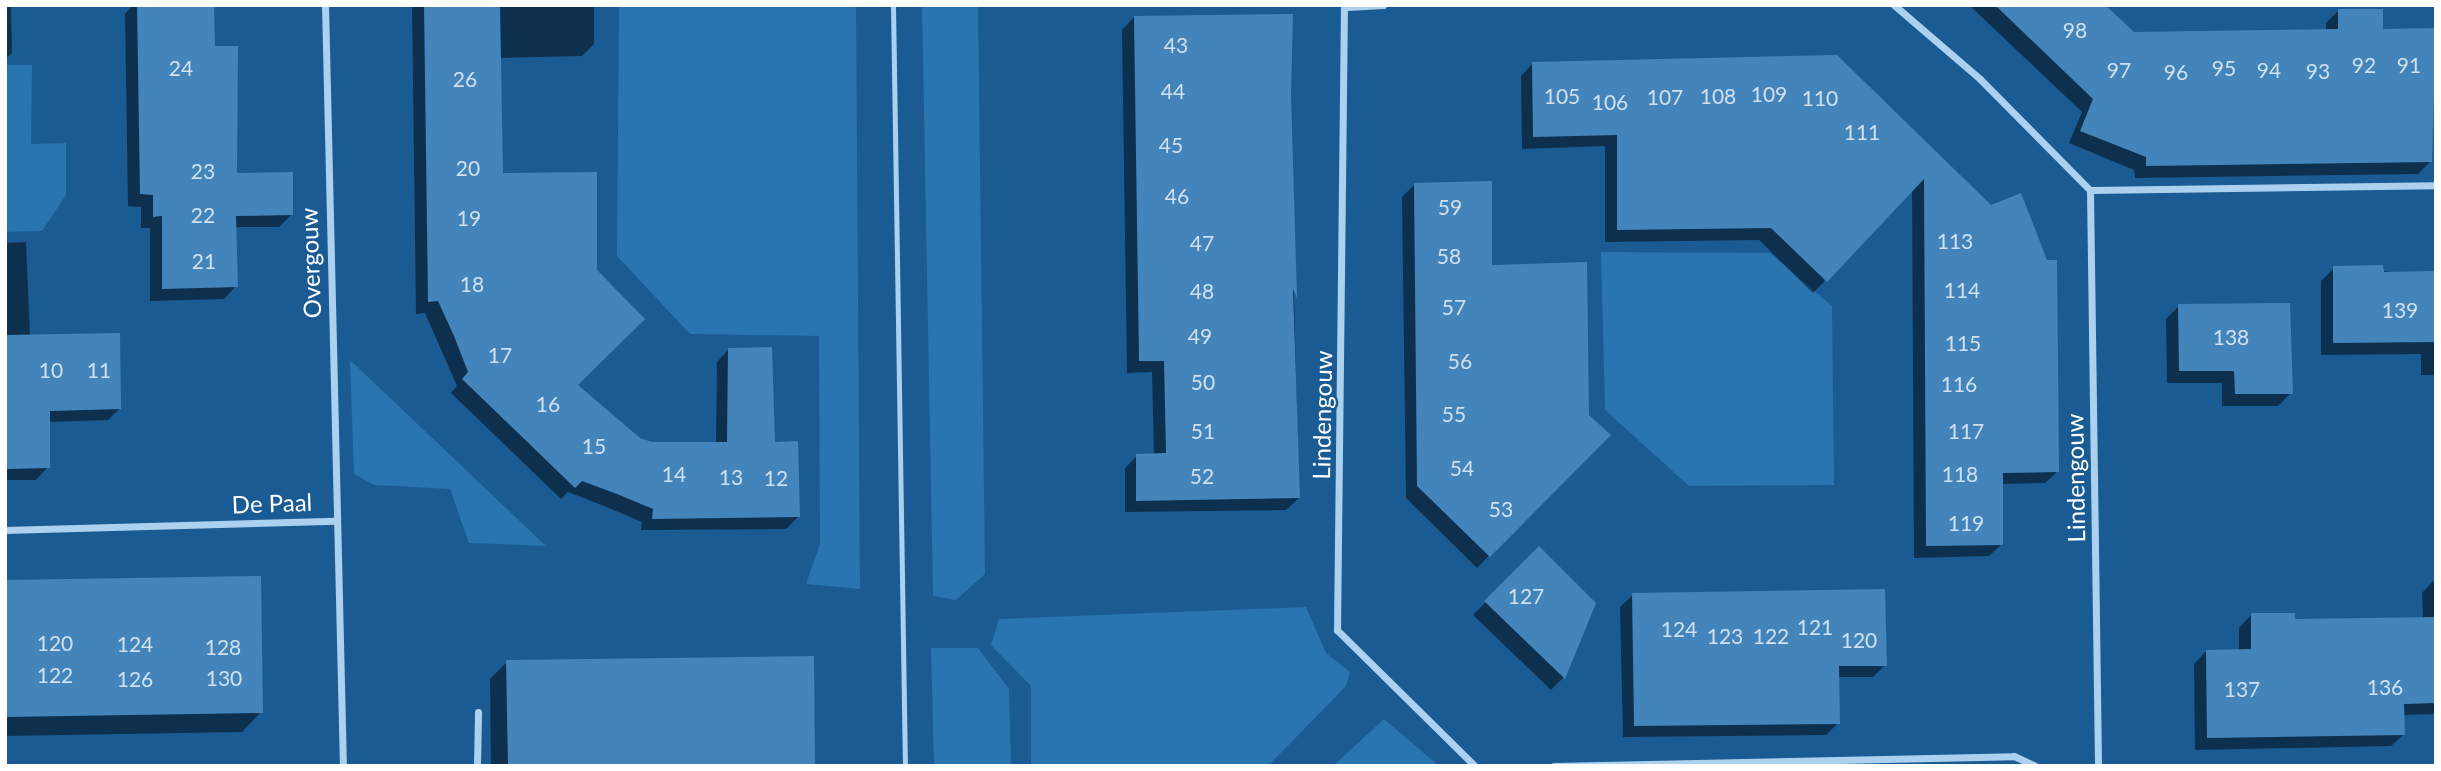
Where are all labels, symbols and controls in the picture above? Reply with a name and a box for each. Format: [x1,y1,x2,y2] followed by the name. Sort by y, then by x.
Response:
[2063,17,2087,43] house number: 98
[1164,32,1188,58] house number: 43
[2352,52,2376,78] house number: 92
[2397,52,2421,78] house number: 91
[169,55,193,81] house number: 24
[2212,55,2236,81] house number: 95
[2107,57,2131,83] house number: 97
[2257,57,2281,83] house number: 94
[2306,58,2330,84] house number: 93
[2164,59,2188,85] house number: 96
[453,66,477,92] house number: 26
[1161,78,1185,104] house number: 44
[1751,81,1787,107] house number: 109
[1544,83,1580,109] house number: 105
[1700,83,1736,109] house number: 108
[1647,84,1683,110] house number: 107
[1802,85,1838,111] house number: 110
[1592,89,1628,115] house number: 106
[1844,119,1880,145] house number: 111
[1159,132,1183,158] house number: 45
[456,155,480,181] house number: 20
[191,158,215,184] house number: 23
[1165,183,1189,209] house number: 46
[1438,194,1462,220] house number: 59
[191,202,215,228] house number: 22
[457,205,481,231] house number: 19
[294,207,326,319] street label: Overgouw
[1937,228,1973,254] house number: 113
[1190,230,1214,256] house number: 47
[1437,243,1461,269] house number: 58
[192,248,216,274] house number: 21
[460,271,484,297] house number: 18
[1944,277,1980,303] house number: 114
[1190,278,1214,304] house number: 48
[1442,294,1466,320] house number: 57
[2382,297,2418,323] house number: 139
[1188,323,1212,349] house number: 49
[2213,324,2249,350] house number: 138
[1945,330,1981,356] house number: 115
[488,342,512,368] house number: 17
[1448,348,1472,374] house number: 56
[1306,350,1338,480] street label: Lindengouw
[39,357,63,383] house number: 10
[87,357,111,383] house number: 11
[1191,369,1215,395] house number: 50
[1941,371,1977,397] house number: 116
[536,391,560,417] house number: 16
[1442,401,1466,427] house number: 55
[2059,413,2091,543] street label: Lindengouw
[1191,418,1215,444] house number: 51
[1948,418,1984,444] house number: 117
[582,433,606,459] house number: 15
[1450,455,1474,481] house number: 54
[662,461,686,487] house number: 14
[1942,461,1978,487] house number: 118
[1190,463,1214,489] house number: 52
[719,464,743,490] house number: 13
[764,465,788,491] house number: 12
[231,487,313,519] street label: De Paal
[1489,496,1513,522] house number: 53
[1948,510,1984,536] house number: 119
[1508,583,1544,609] house number: 127
[1797,614,1833,640] house number: 121
[1661,616,1697,642] house number: 124
[1707,623,1743,649] house number: 123
[1753,623,1789,649] house number: 122
[1841,627,1877,653] house number: 120
[37,630,73,656] house number: 120
[117,631,153,657] house number: 124
[205,634,241,660] house number: 128
[37,662,73,688] house number: 122
[206,665,242,691] house number: 130
[117,666,153,692] house number: 126
[2367,674,2403,700] house number: 136
[2224,676,2260,702] house number: 137

